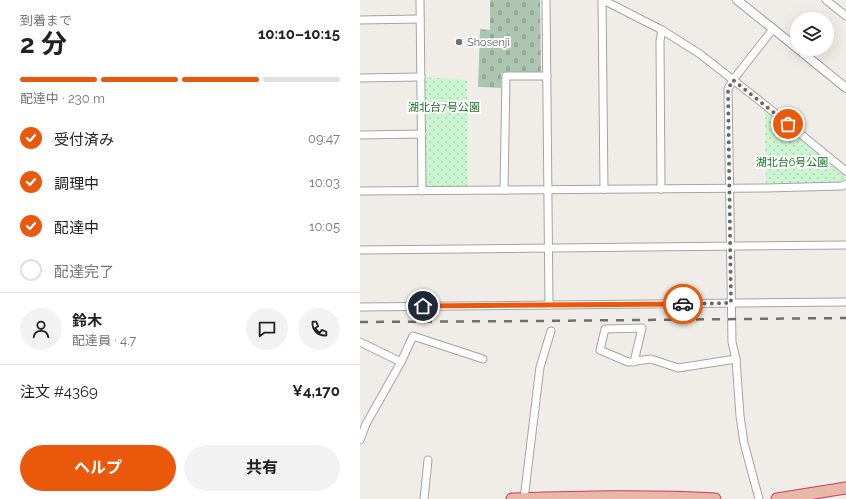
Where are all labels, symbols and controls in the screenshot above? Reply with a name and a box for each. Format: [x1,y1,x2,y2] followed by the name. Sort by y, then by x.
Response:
[790,12,834,56] map controls
[790,12,834,56] button: layers
[20,13,72,28] text: 到着まで
[258,25,340,43] text: 10:10–10:15
[20,29,67,59] text: 2 分
[467,36,510,49] place label: Shosenji
[454,37,464,47] marker: Shosenji
[20,91,105,106] text: 配達中 · 230 m
[408,101,480,114] park label: 湖北台7号公園
[771,107,805,141] pin
[777,113,799,135] icon: bag
[20,127,42,149] icon: check
[54,131,114,149] text: 受付済み
[308,131,340,146] text: 09:47
[756,156,828,169] park label: 湖北台6号公園
[20,171,42,193] icon: check
[54,175,99,193] text: 調理中
[309,175,340,190] text: 10:03
[20,215,42,237] icon: check
[54,219,99,237] text: 配達中
[309,219,340,234] text: 10:05
[54,263,114,281] text: 配達完了
[663,284,703,324] courier
[406,289,440,323] pin
[672,293,694,315] icon: car
[412,295,434,317] icon: home
[20,308,62,350] button: person
[246,308,288,350] button: chat
[298,308,340,350] button: phone
[72,312,102,330] text: 鈴木
[72,333,136,348] text: 配達員 · 4.7
[292,382,340,400] text: ¥4,170
[20,383,98,401] text: 注文 #4369
[20,445,176,491] button: ヘルプ
[184,445,340,491] button: 共有

